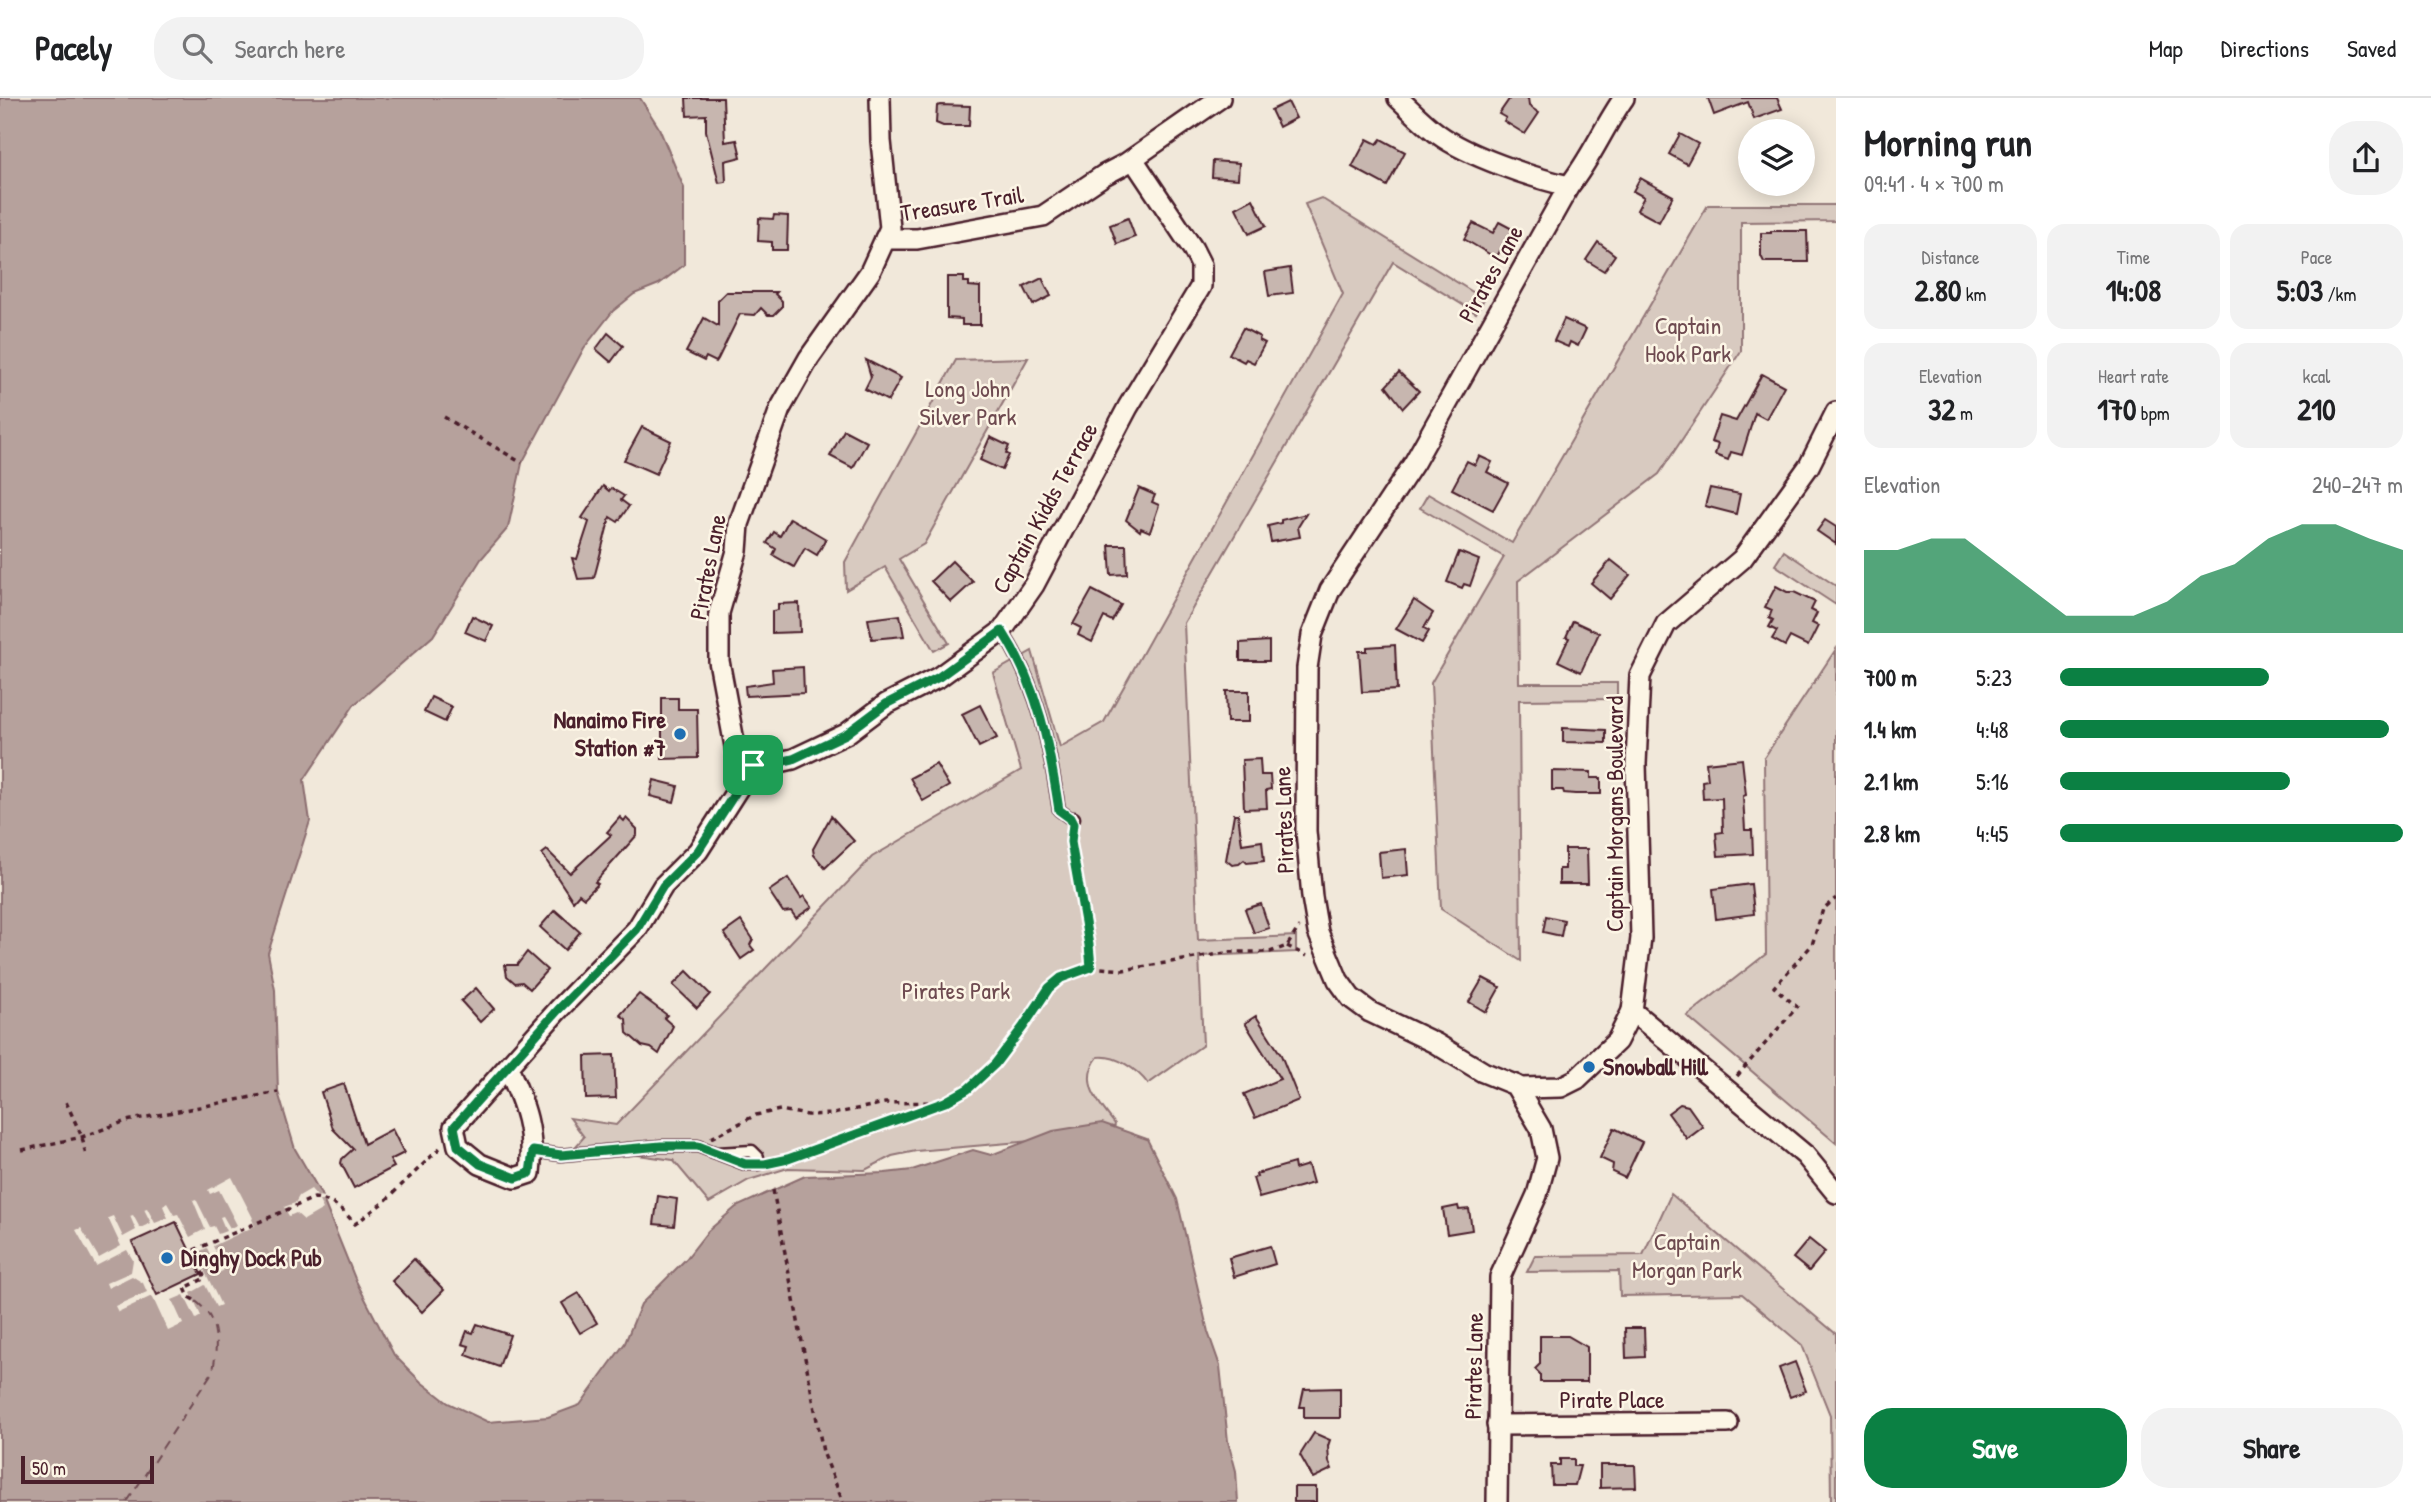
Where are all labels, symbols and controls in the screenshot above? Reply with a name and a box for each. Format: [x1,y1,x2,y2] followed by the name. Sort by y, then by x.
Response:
[154,17,644,80] search box
[35,26,112,70] text: Pacely
[178,29,216,67] icon: search
[234,31,346,66] text: Search here
[2149,32,2183,64] text: Map
[2221,32,2309,64] text: Directions
[2347,32,2396,64] text: Saved
[1864,116,2032,168] text: Morning run
[1738,119,1815,196] map controls
[1738,119,1815,196] button: layers
[2329,121,2403,195] button: share
[1864,168,2004,199] text: 09:41 · 4 × 700 m
[898,177,1026,229] street label: Treasure Trail
[1450,219,1530,328] street label: Pirates Lane
[1921,244,1980,270] text: Distance
[2117,244,2150,270] text: Time
[2301,244,2332,270] text: Pace
[1914,270,1961,310] text: 2.80
[2106,270,2161,310] text: 14:08
[2277,270,2323,310] text: 5:03
[1961,281,1987,307] text: km
[2323,281,2356,307] text: /km
[1645,309,1731,369] park label: Captain Hook Park
[1919,363,1982,389] text: Elevation
[2098,363,2169,389] text: Heart rate
[2303,363,2330,389] text: kcal
[920,372,1016,432] park label: Long John Silver Park
[1928,389,1956,429] text: 32
[2097,389,2136,429] text: 170
[2297,389,2336,429] text: 210
[1956,400,1973,426] text: m
[2136,400,2170,426] text: bpm
[984,416,1105,599] street label: Captain Kidds Terrace
[1864,469,1940,500] text: Elevation
[2312,469,2403,500] text: 240–247 m
[681,511,733,622] street label: Pirates Lane
[1864,662,1917,693] text: 700 m
[1976,662,2012,693] text: 5:23
[1598,696,1630,932] street label: Captain Morgans Boulevard
[554,703,666,763] place label: Nanaimo Fire Station #7
[1864,714,1916,745] text: 1.4 km
[1976,714,2009,745] text: 4:48
[672,726,688,742] marker: Nanaimo Fire Station #7
[723,735,783,795] pin
[734,746,772,784] icon: arrive
[1265,766,1301,874] street label: Pirates Lane
[1864,766,1919,797] text: 2.1 km
[1976,766,2009,797] text: 5:16
[1864,818,1920,849] text: 2.8 km
[1976,818,2008,849] text: 4:45
[902,974,1010,1006] park label: Pirates Park
[1603,1050,1708,1082] place label: Snowball Hill
[1581,1059,1597,1075] marker: Snowball Hill
[1632,1225,1742,1285] park label: Captain Morgan Park
[181,1241,322,1274] place label: Dinghy Dock Pub
[159,1250,175,1266] marker: Dinghy Dock Pub
[1456,1312,1490,1420] street label: Pirates Lane
[1559,1383,1665,1415] street label: Pirate Place
[1864,1408,2127,1488] button: Save
[2141,1408,2403,1488] button: Share
[21,1453,154,1485] scale bar
[32,1455,66,1481] text: 50 m

